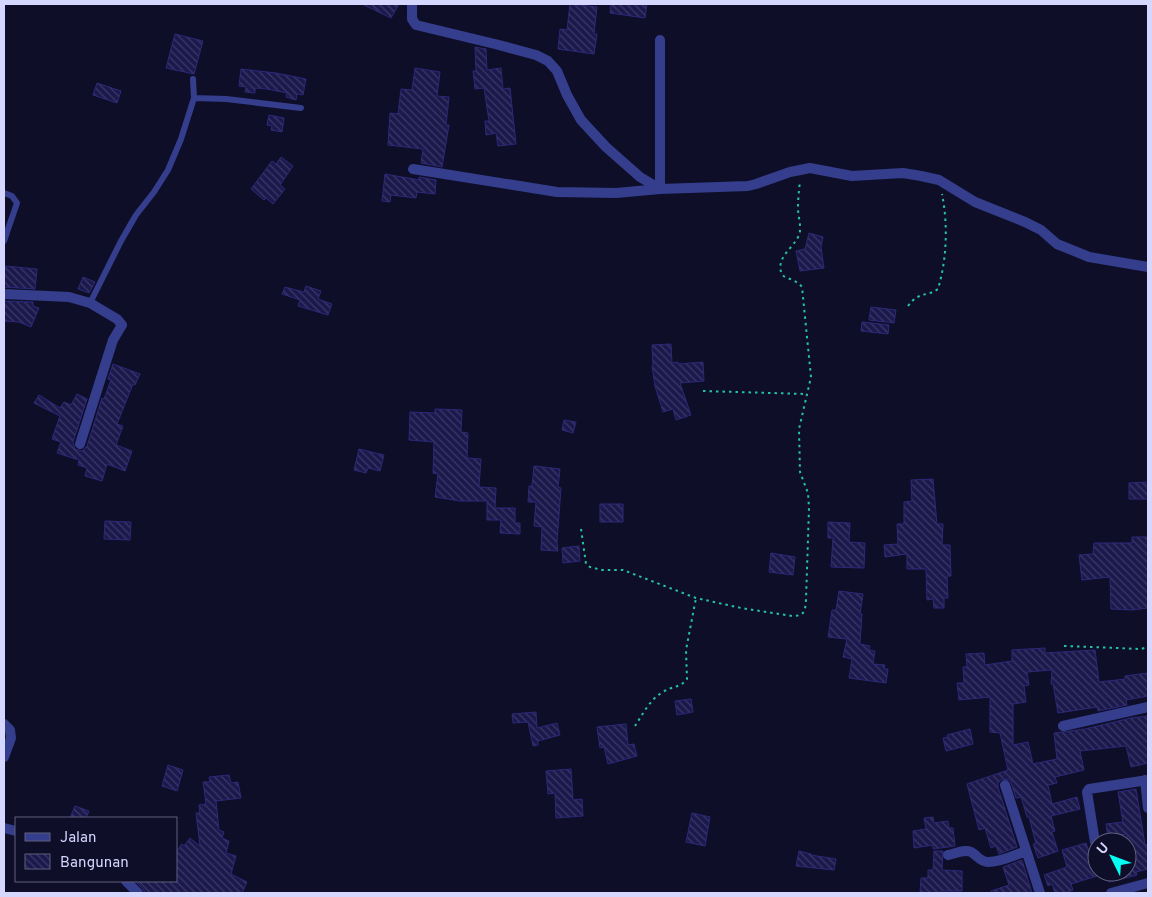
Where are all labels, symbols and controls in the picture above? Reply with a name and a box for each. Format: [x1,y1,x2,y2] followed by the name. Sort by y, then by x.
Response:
[15,817,178,882] legend
[60,829,97,848] text: Jalan
[1087,832,1137,882] north arrow
[1094,840,1113,859] text: U
[60,854,129,873] text: Bangunan

